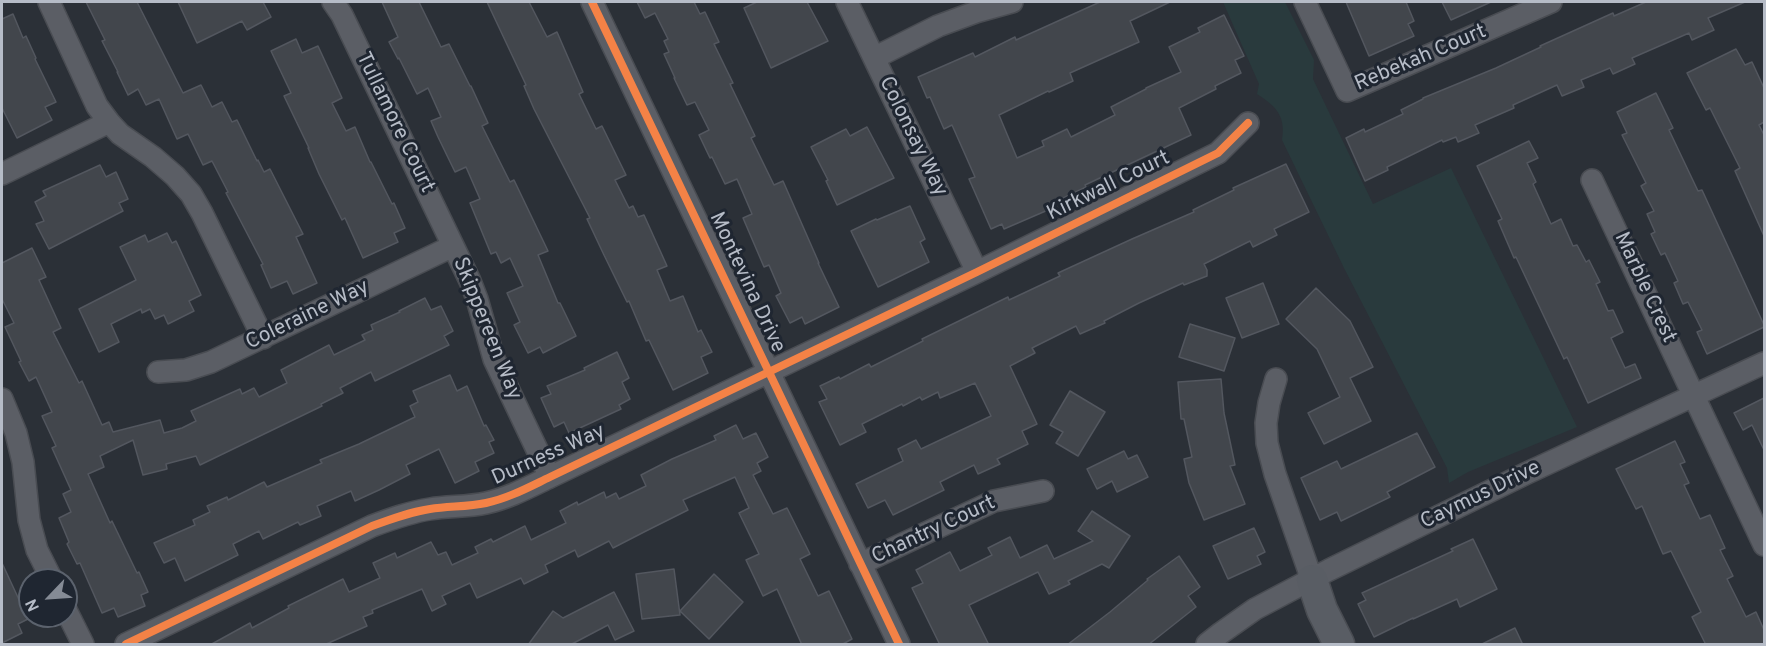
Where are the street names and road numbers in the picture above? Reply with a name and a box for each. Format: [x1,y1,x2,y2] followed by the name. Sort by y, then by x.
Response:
[1351,20,1491,98] street label: Rebekah Court
[349,49,439,197] street label: Tullamore Court
[872,73,952,201] street label: Colonsay Way
[1043,146,1175,228] street label: Kirkwall Court
[702,209,790,357] street label: Montevina Drive
[1607,229,1681,347] street label: Marble Crest
[446,254,526,404] street label: Skippereen Way
[242,275,374,357] street label: Coleraine Way
[488,420,610,492] street label: Durness Way
[1417,456,1545,536] street label: Caymus Drive
[868,491,1000,571] street label: Chantry Court

